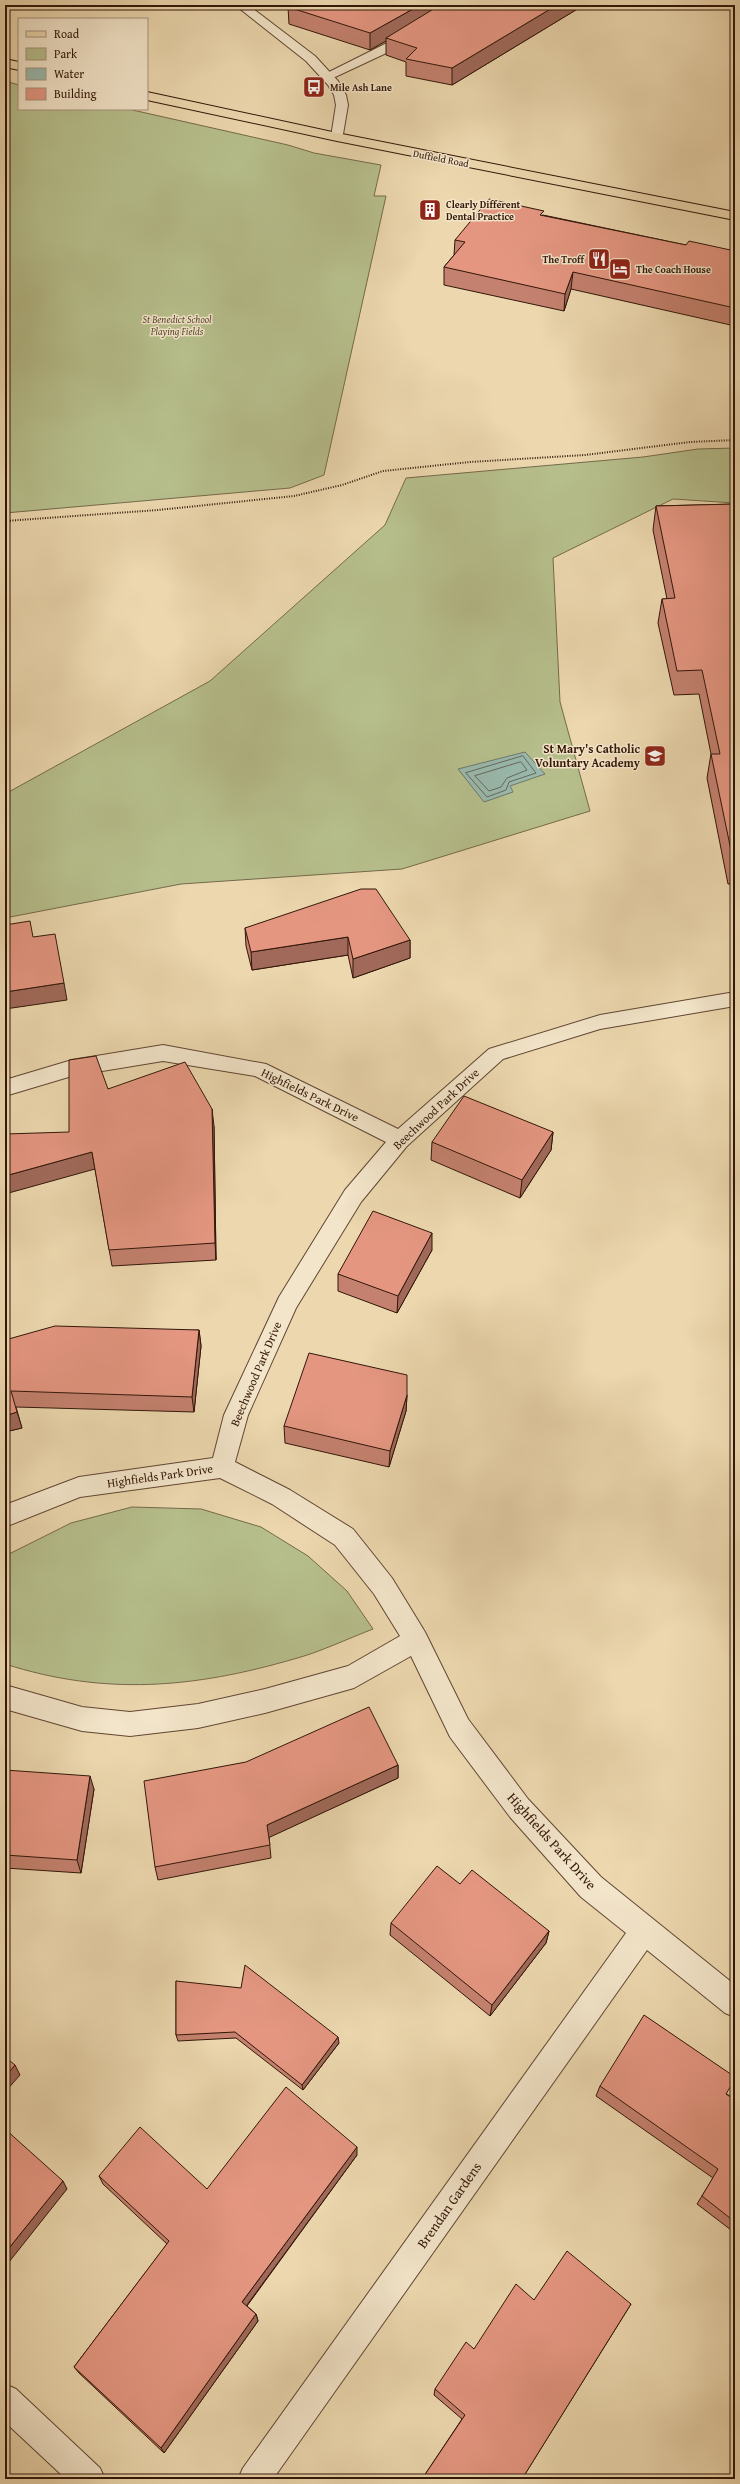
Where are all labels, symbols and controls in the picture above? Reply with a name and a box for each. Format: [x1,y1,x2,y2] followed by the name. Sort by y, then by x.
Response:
[18,18,148,110] legend
[54,25,80,42] text: Road
[54,45,78,62] text: Park
[54,65,84,82] text: Water
[301,74,327,100] bus stop icon: Mile Ash Lane
[330,80,392,95] place label: Mile Ash Lane
[54,85,97,102] text: Building
[412,146,471,171] street label: Duffield Road
[417,197,443,223] building icon: Clearly Different Dental Practice
[446,197,521,224] place label: Clearly Different Dental Practice
[586,246,612,272] restaurant icon: The Troff
[542,252,585,267] place label: The Troff
[607,256,633,282] hotel icon: The Coach House
[636,262,711,277] place label: The Coach House
[143,312,212,339] park label: St Benedict School Playing Fields
[535,740,641,771] place label: St Mary's Catholic Voluntary Academy
[642,743,668,769] school or university icon: St Mary's Catholic Voluntary Academy
[258,1063,362,1126] street label: Highfields Park Drive
[389,1064,483,1153] street label: Beechwood Park Drive
[226,1318,285,1429] street label: Beechwood Park Drive
[106,1460,214,1491] street label: Highfields Park Drive
[503,1788,601,1894] street label: Highfields Park Drive
[412,2158,486,2252] street label: Brendan Gardens

